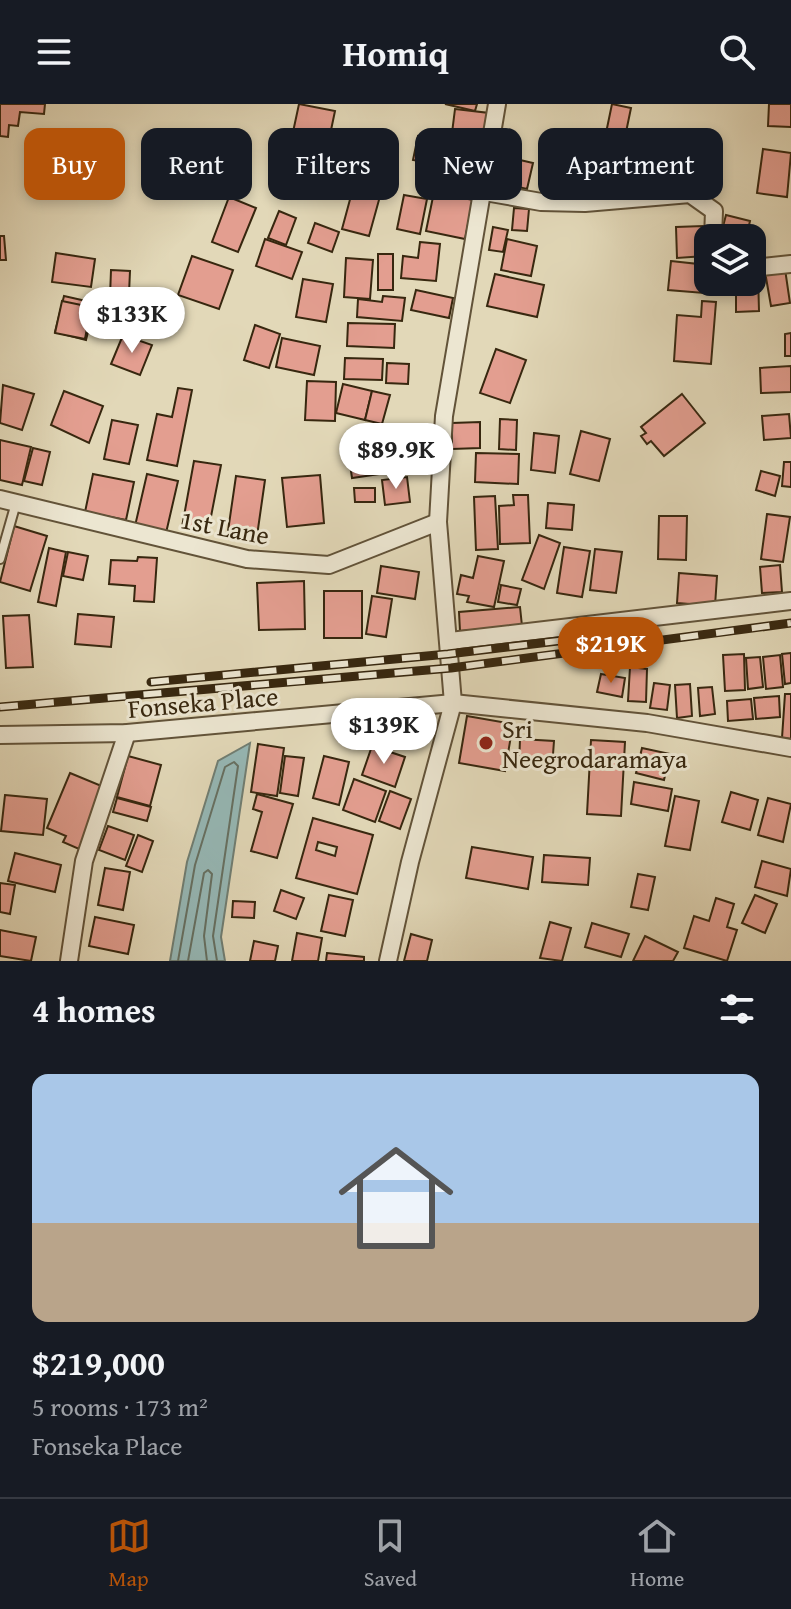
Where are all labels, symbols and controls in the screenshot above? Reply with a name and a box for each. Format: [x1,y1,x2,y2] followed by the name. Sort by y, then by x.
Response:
[342,26,449,79] text: Homiq
[32,30,76,74] icon: menu
[715,30,759,74] icon: search
[24,128,125,200] chip: Buy
[141,128,252,200] chip: Rent
[268,128,399,200] chip: Filters
[415,128,522,200] chip: New
[538,128,723,200] chip: Apartment
[694,224,766,296] map controls
[694,224,766,296] button: layers
[76,287,188,355] pin: $133K
[97,293,167,332] text: $133K
[331,423,461,491] pin: $89.9K
[357,429,435,468] text: $89.9K
[177,499,273,555] street label: 1st Lane
[555,617,667,685] pin: $219K
[576,623,646,662] text: $219K
[126,676,280,728] street label: Fonseka Place
[328,698,440,766] pin: $139K
[349,704,419,743] text: $139K
[502,709,688,778] place label: Sri Neegrodaramaya
[477,734,495,752] marker: Sri Neegrodaramaya
[32,985,156,1034] text: 4 homes
[715,987,759,1031] icon: filters
[324,1126,468,1270] icon: home
[32,1338,165,1387] text: $219,000
[32,1387,208,1426] text: 5 rooms · 173 m²
[32,1426,183,1465] text: Fonseka Place
[107,1514,151,1594] tab: Map
[364,1514,417,1594] tab: Saved
[630,1514,684,1594] tab: Home

